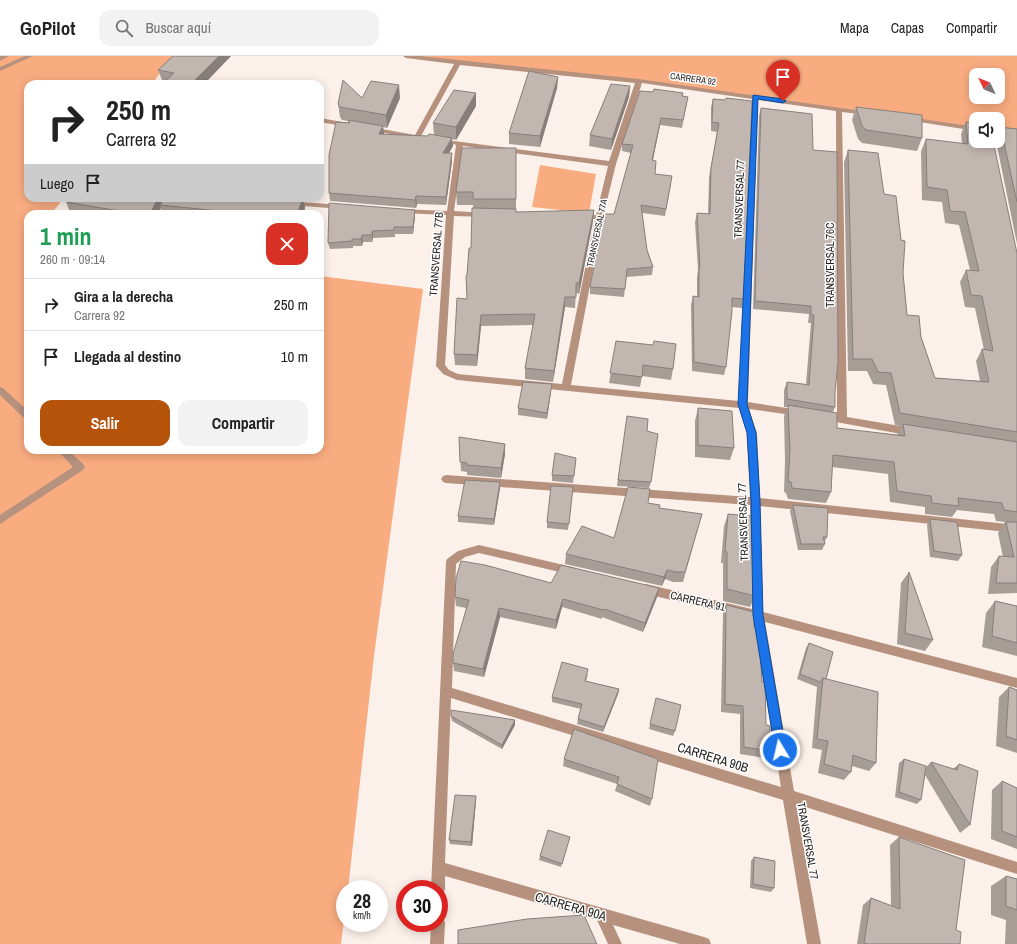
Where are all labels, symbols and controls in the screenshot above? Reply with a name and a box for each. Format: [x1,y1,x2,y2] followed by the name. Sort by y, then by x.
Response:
[99,10,379,46] search box
[20,15,75,41] text: GoPilot
[113,17,135,39] icon: search
[145,17,211,38] text: Buscar aquí
[840,19,869,37] text: Mapa
[891,19,924,37] text: Capas
[946,19,997,37] text: Compartir
[766,60,800,101] pin
[772,66,794,88] icon: arrive
[969,68,1005,104] north arrow
[969,68,1005,148] map controls
[669,70,717,88] street label: CARRERA 92
[106,91,171,129] text: 250 m
[40,96,92,148] icon: right
[969,112,1005,148] button: sound
[106,127,177,152] text: Carrera 92
[731,160,747,238] street label: TRANSVERSAL 77
[82,172,104,194] icon: arrive
[40,173,74,194] text: Luego
[584,198,610,268] street label: TRANSVERSAL 77A
[426,211,446,297] street label: TRANSVERSAL 77B
[40,220,91,252] text: 1 min
[823,222,837,307] street label: TRANSVERSAL 76C
[266,223,308,265] button: close
[40,251,105,268] text: 260 m · 09:14
[74,286,173,307] text: Gira a la derecha
[40,294,62,316] icon: right
[274,294,308,315] text: 250 m
[74,307,125,324] text: Carrera 92
[40,346,62,368] icon: arrive
[74,346,181,367] text: Llegada al destino
[281,346,308,367] text: 10 m
[40,400,170,446] button: Salir
[178,400,308,446] button: Compartir
[735,483,751,561] street label: TRANSVERSAL 77
[669,588,727,614] street label: CARRERA 91
[759,729,801,771] position arrow
[675,739,750,776] street label: CARRERA 90B
[794,801,822,881] street label: TRANSVERSAL 77
[396,880,448,932] speed limit sign: 30
[353,887,371,914] text: 28
[533,888,609,925] street label: CARRERA 90A
[353,909,371,922] text: km/h

